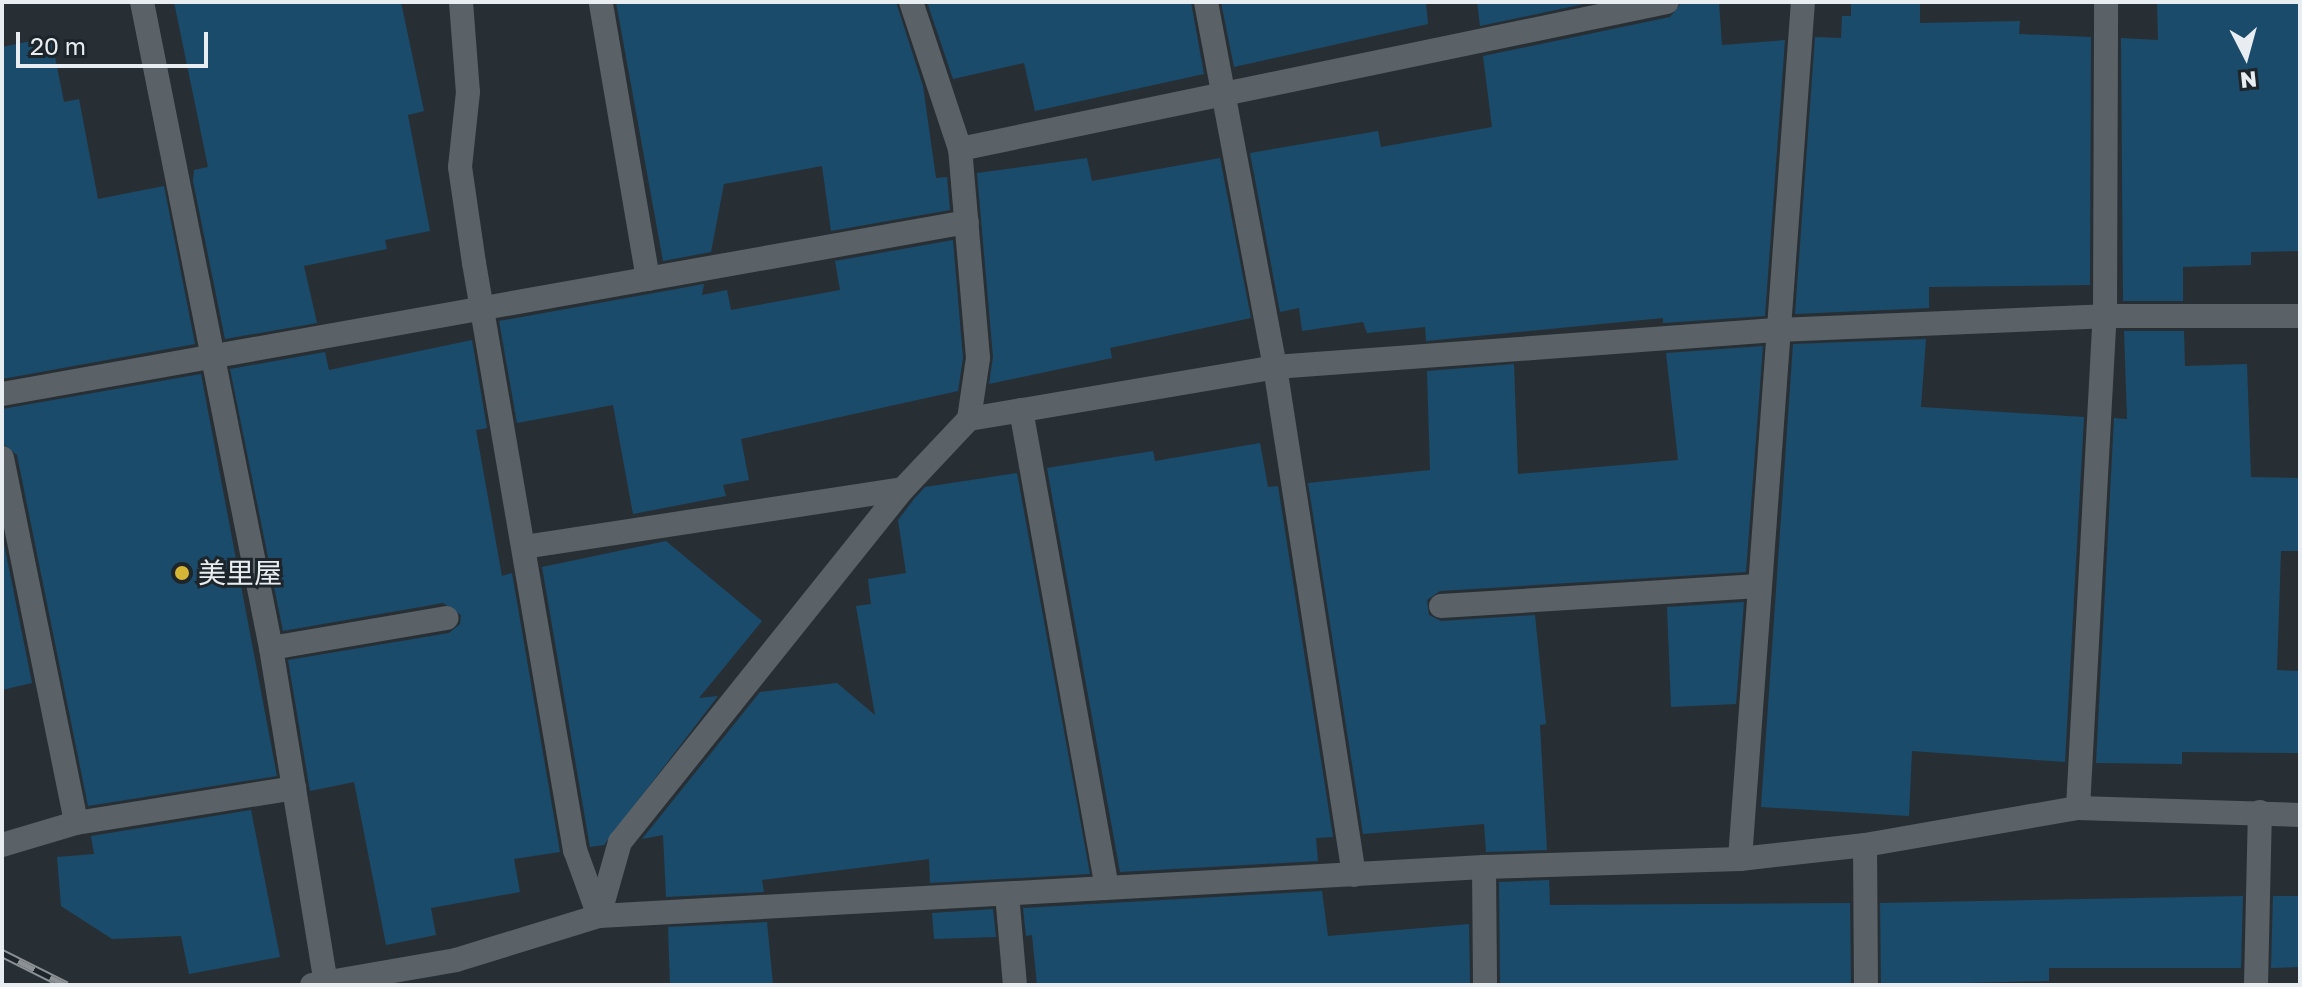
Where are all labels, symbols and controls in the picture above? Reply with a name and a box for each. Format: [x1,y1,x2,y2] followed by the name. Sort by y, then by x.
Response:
[20,16,212,66] scale bar
[2206,16,2286,96] north arrow
[30,31,86,60] text: 20 m
[2239,66,2258,95] text: N
[198,556,282,590] place label: 美里屋
[173,564,191,582] marker: 美里屋

